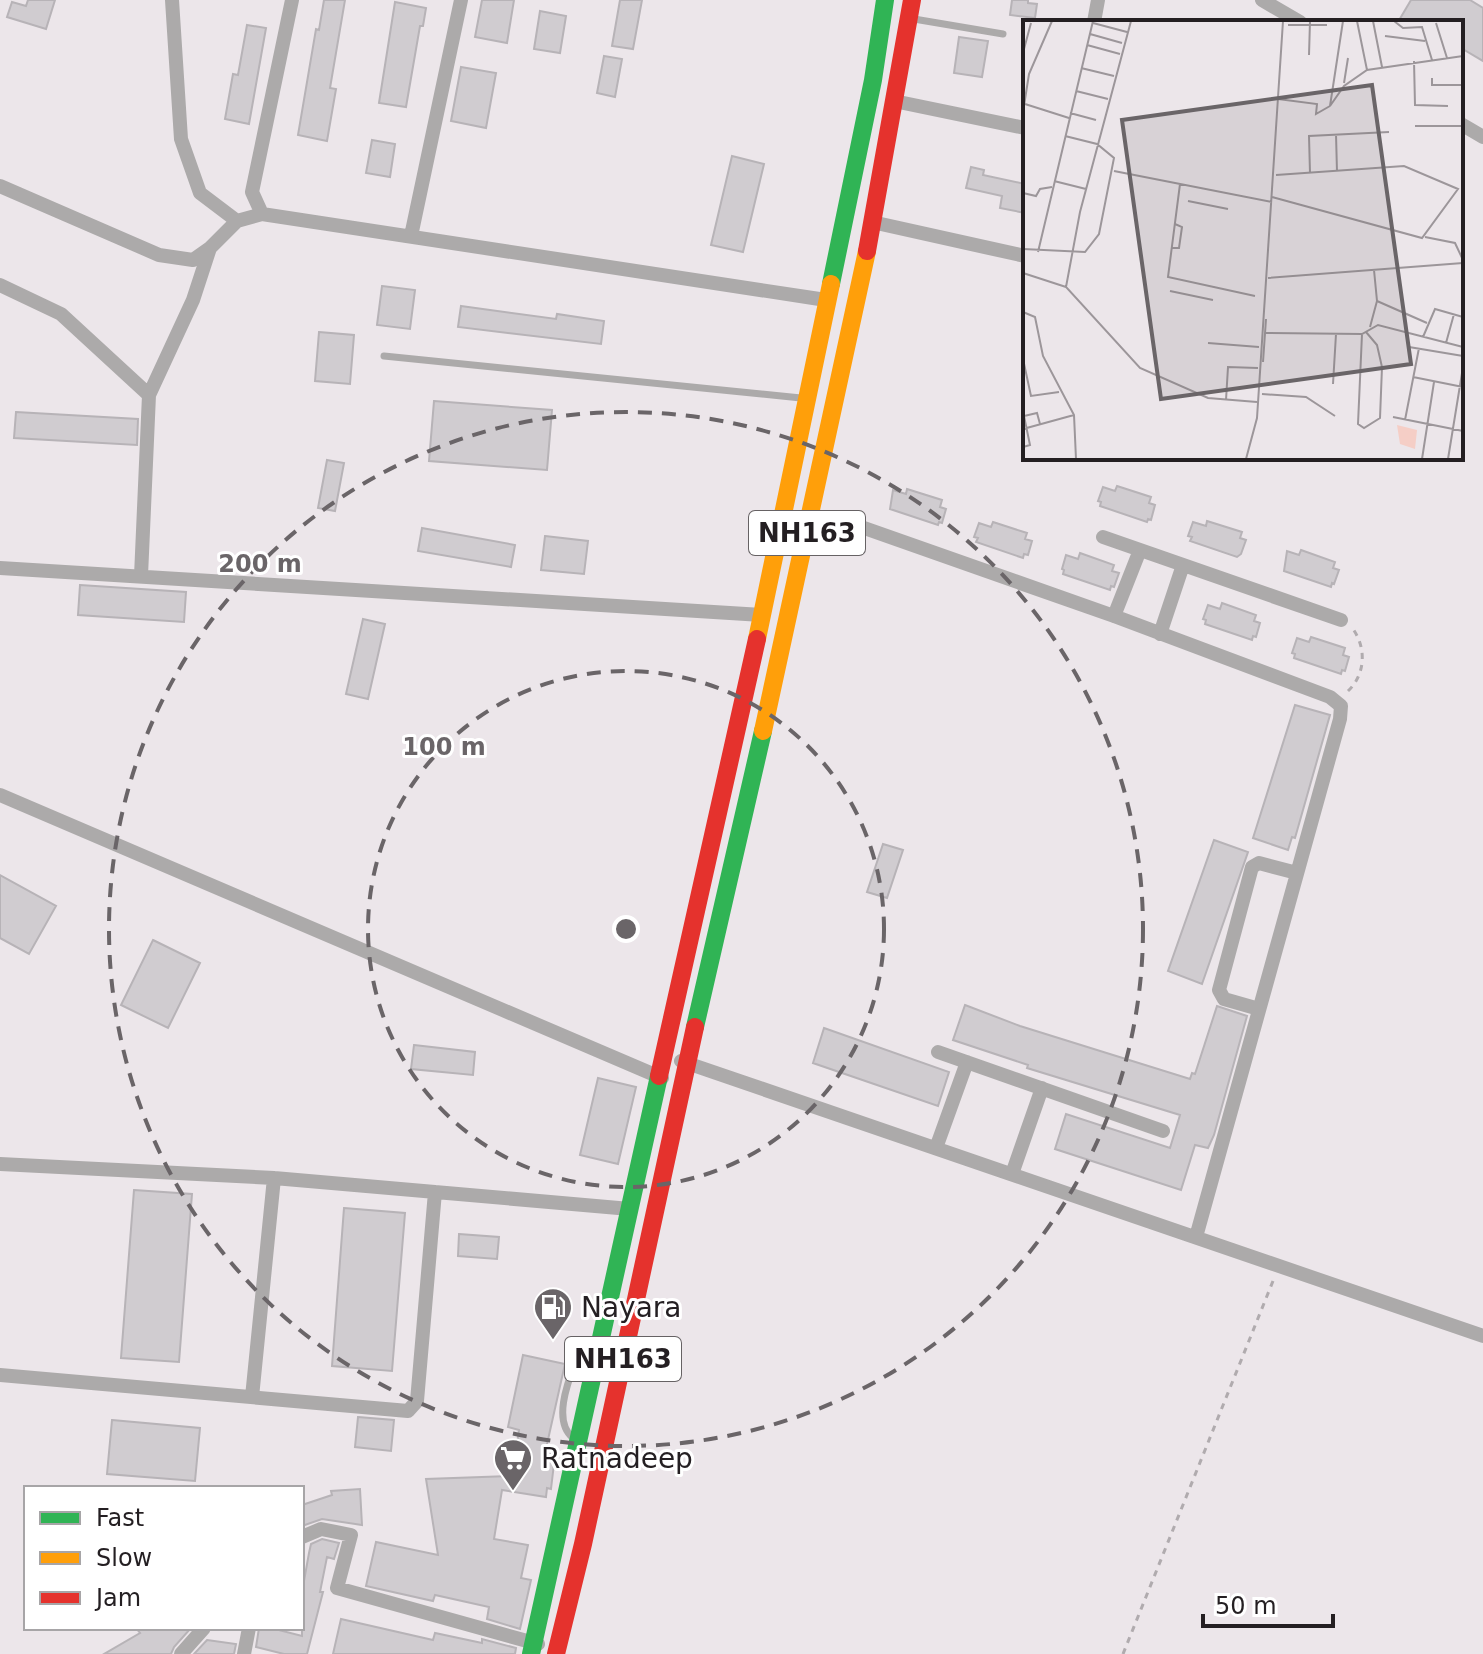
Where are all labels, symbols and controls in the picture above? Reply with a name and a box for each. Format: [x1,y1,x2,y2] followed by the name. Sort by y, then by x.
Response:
[1023,20,1463,460] inset map
[749,511,865,555] road number: NH163
[218,550,302,578] text: 200 m
[402,733,486,761] text: 100 m
[612,915,640,943] centre of rings
[532,1286,574,1341] fuel station icon: Nayara
[581,1291,682,1324] place label: Nayara
[565,1337,681,1381] road number: NH163
[492,1437,534,1492] supermarket icon: Ratnadeep
[541,1442,693,1475] place label: Ratnadeep
[24,1486,304,1630] legend
[96,1504,144,1532] text: Fast
[96,1544,152,1572] text: Slow
[1203,1578,1333,1628] scale bar
[94,1584,141,1612] text: Jam
[1215,1592,1277,1620] text: 50 m

